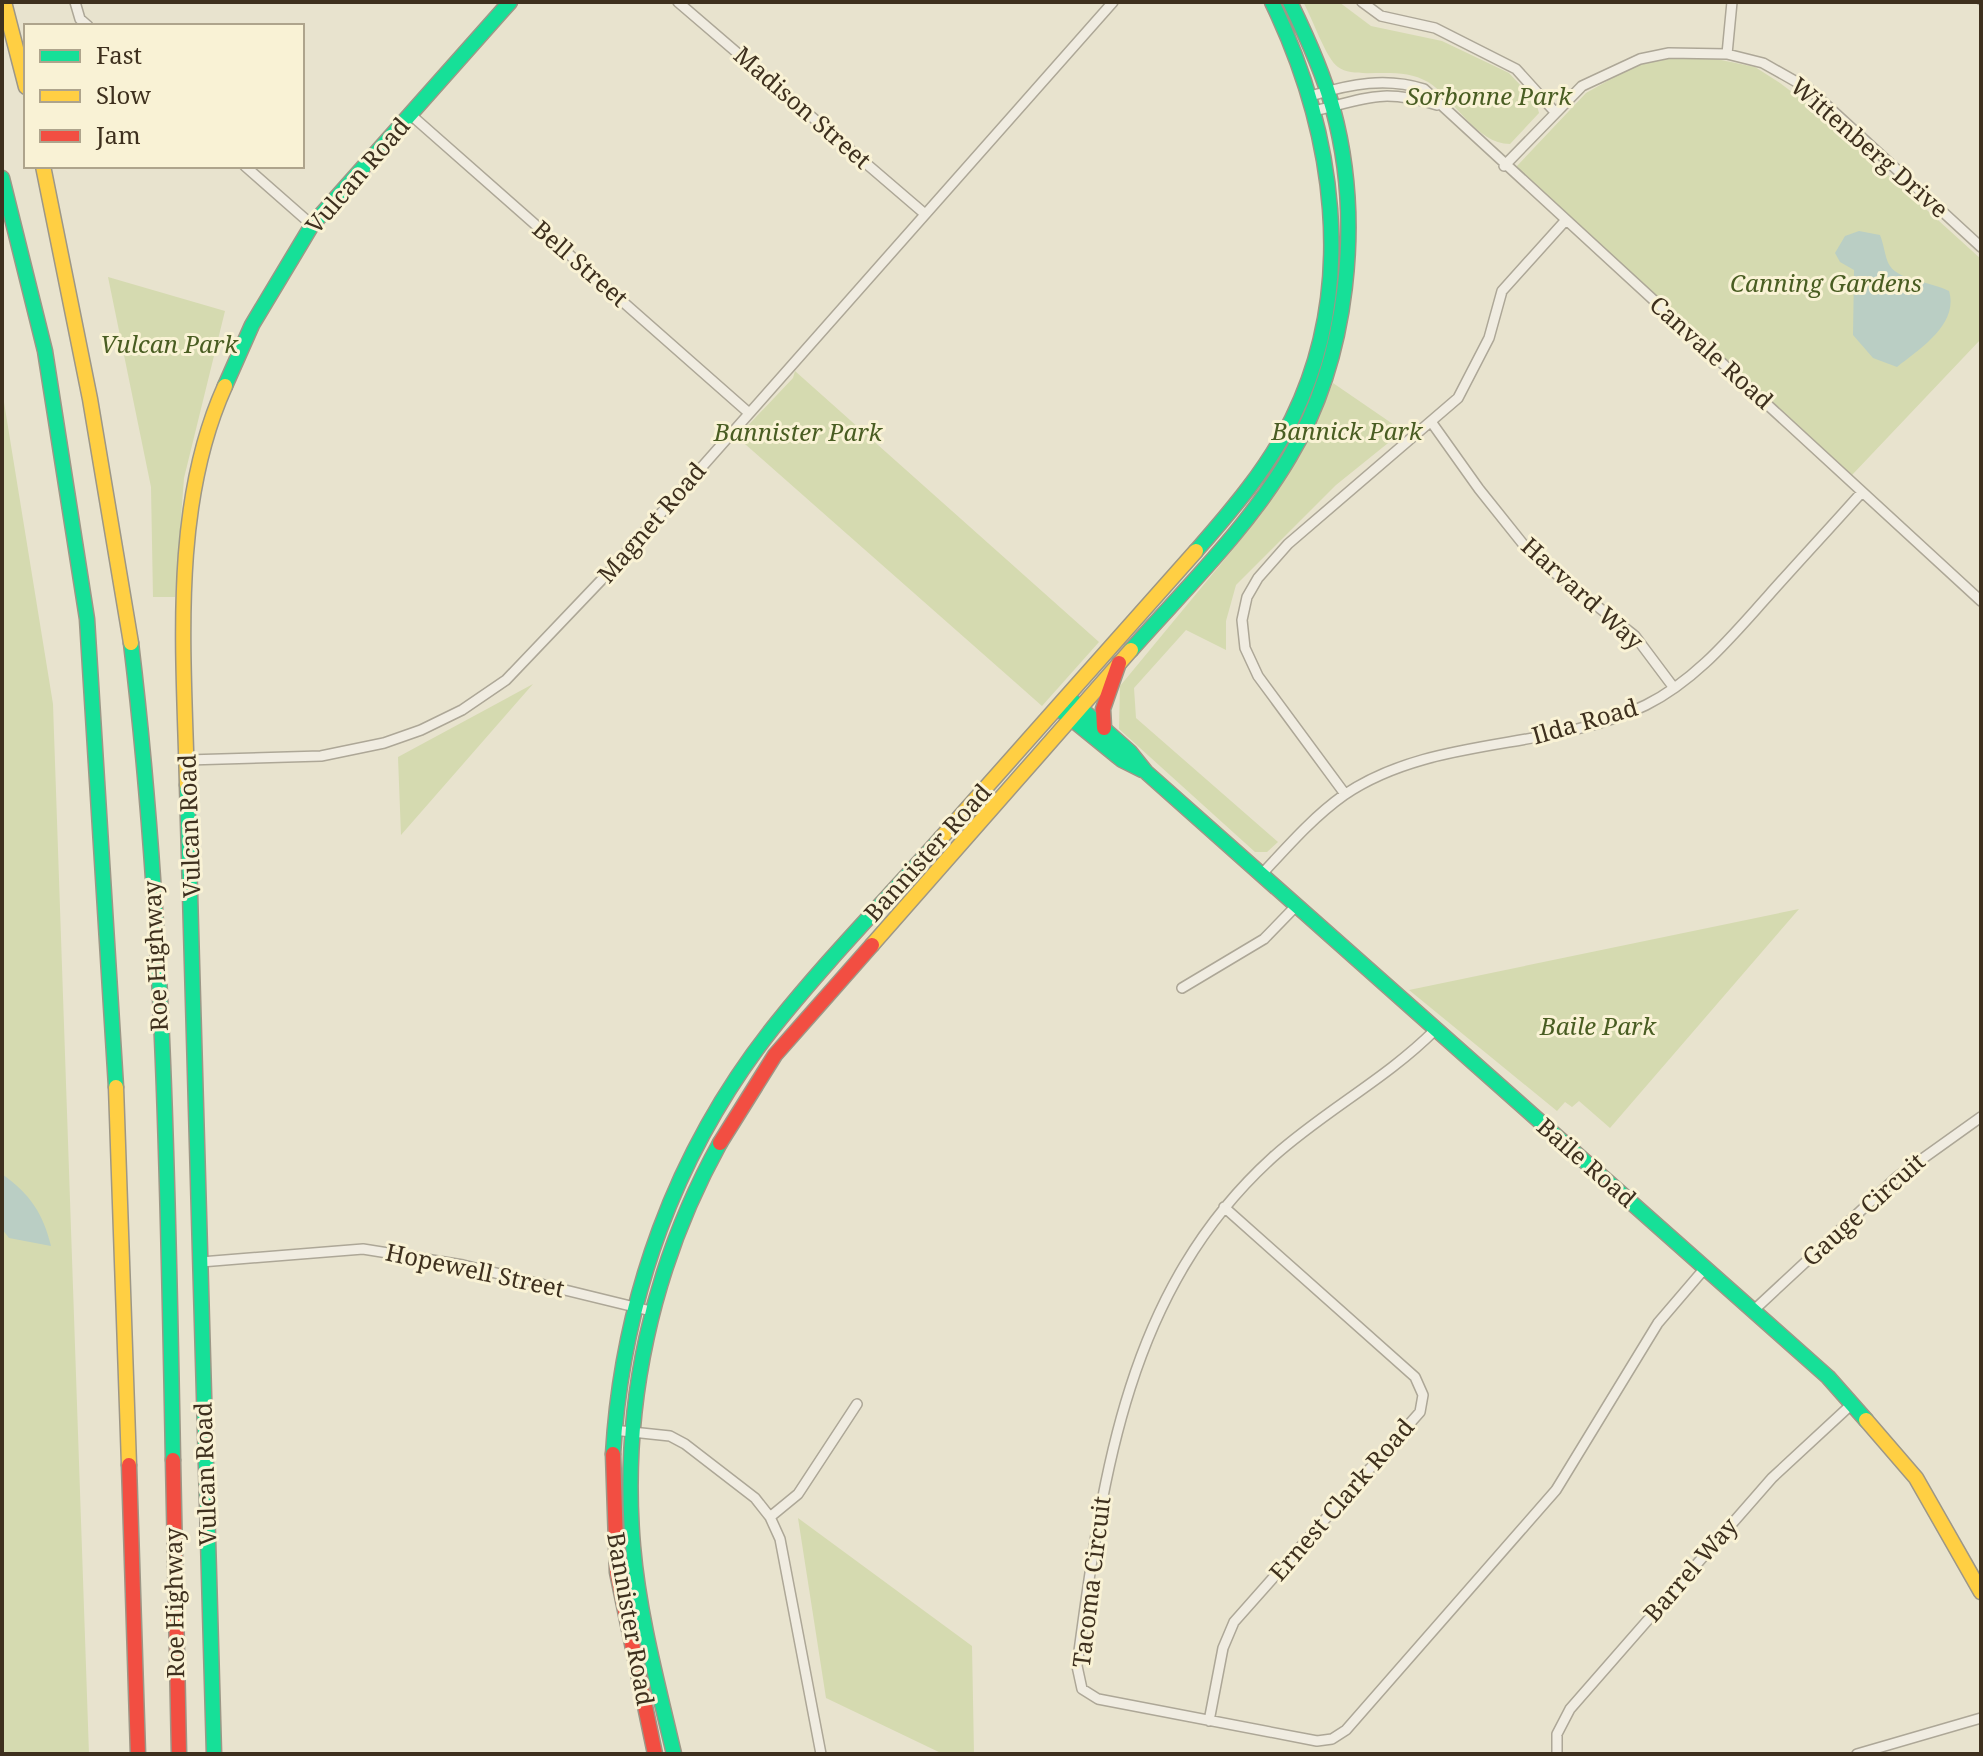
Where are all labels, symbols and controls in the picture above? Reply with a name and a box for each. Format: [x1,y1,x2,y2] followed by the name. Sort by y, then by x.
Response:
[24,24,304,168] legend
[96,38,142,71] text: Fast
[727,38,879,176] street label: Madison Street
[1784,69,1956,225] street label: Wittenberg Drive
[96,78,151,111] text: Slow
[1406,79,1573,112] park label: Sorbonne Park
[297,110,417,240] street label: Vulcan Road
[95,118,141,151] text: Jam
[526,212,636,314] street label: Bell Street
[1730,266,1922,299] park label: Canning Gardens
[1643,288,1781,416] street label: Canvale Road
[100,327,239,360] park label: Vulcan Park
[1271,414,1424,447] park label: Bannick Park
[713,415,884,448] park label: Bannister Park
[589,454,713,589] street label: Magnet Road
[1515,529,1651,657] street label: Harvard Way
[1528,690,1642,751] street label: Ilda Road
[169,753,207,898] street label: Vulcan Road
[856,776,998,928] street label: Bannister Road
[134,879,175,1032] street label: Roe Highway
[1539,1009,1657,1042] park label: Baile Park
[1530,1110,1644,1214] street label: Baile Road
[1794,1145,1932,1273] street label: Gauge Circuit
[383,1234,568,1305] street label: Hopewell Street
[185,1401,223,1546] street label: Vulcan Road
[1261,1411,1421,1587] street label: Ernest Clark Road
[1064,1494,1117,1669] street label: Tacoma Circuit
[1635,1509,1745,1628] street label: Barrel Way
[156,1527,191,1679] street label: Roe Highway
[600,1530,663,1708] street label: Bannister Road

